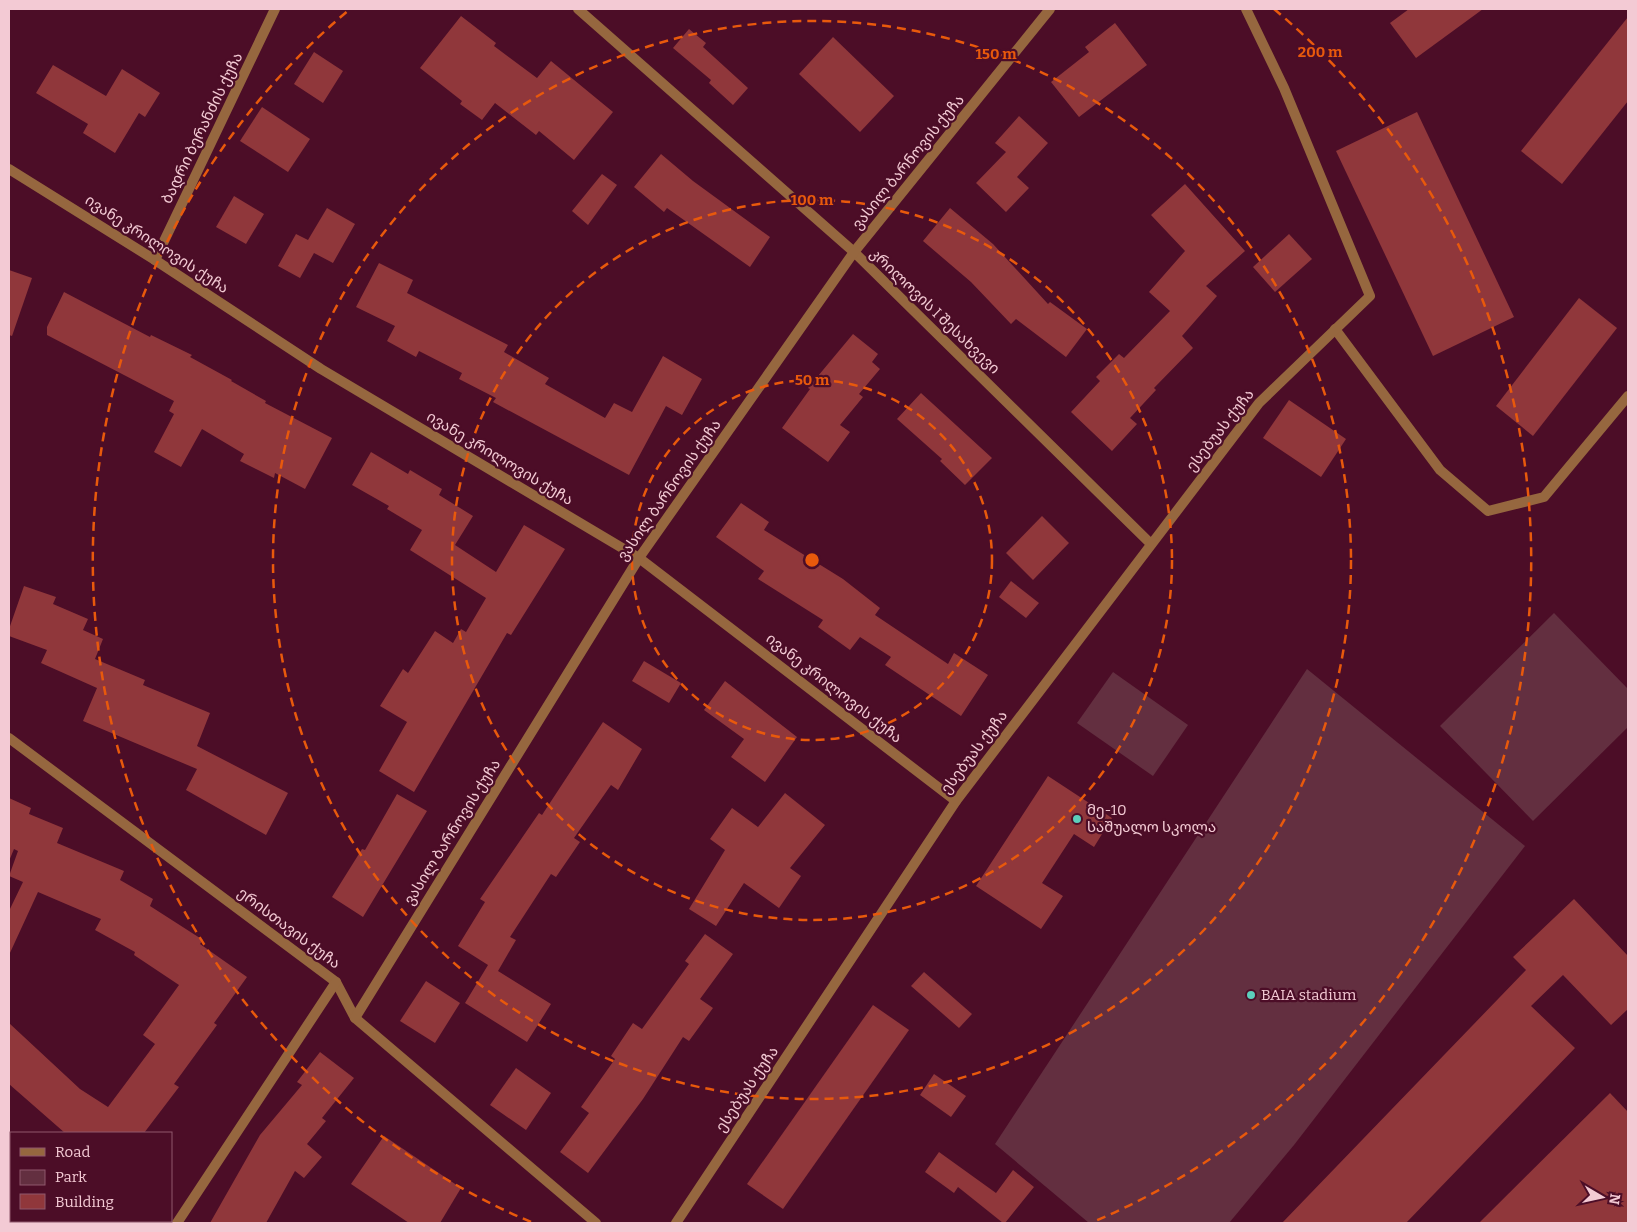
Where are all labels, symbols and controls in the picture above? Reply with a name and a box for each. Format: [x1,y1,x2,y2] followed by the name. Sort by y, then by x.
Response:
[1298,43,1343,61] text: 200 m
[975,45,1017,63] text: 150 m
[158,49,246,207] street label: ბადრი ბერანძის ქუჩა
[848,91,968,233] street label: ვასილ ბარნოვის ქუჩა
[82,191,232,297] street label: ივანე კრილოვის ქუჩა
[791,191,834,209] text: 100 m
[866,244,1004,378] street label: კრილოვის I შესახვევი
[795,371,830,389] text: 50 m
[1182,385,1258,475] street label: ესებუას ქუჩა
[424,407,576,509] street label: ივანე კრილოვის ქუჩა
[613,416,725,564] street label: ვასილ ბარნოვის ქუჩა
[803,551,821,569] centre of rings
[762,629,906,747] street label: ივანე კრილოვის ქუჩა
[937,707,1011,797] street label: ესებუას ქუჩა
[400,756,504,908] street label: ვასილ ბარნოვის ქუჩა
[1087,801,1216,836] place label: მე-10 საშუალო სკოლა
[1071,813,1083,825] marker: მე-10 საშუალო სკოლა
[234,884,344,972] street label: ერისთავის ქუჩა
[1261,986,1357,1004] place label: BAIA stadium
[1245,989,1257,1001] marker: BAIA stadium
[712,1043,782,1135] street label: ესებუას ქუჩა
[10,1132,172,1222] legend
[55,1143,90,1161] text: Road
[55,1168,87,1186] text: Park
[1577,1172,1627,1222] north arrow
[1605,1192,1624,1206] text: N
[55,1193,114,1211] text: Building

